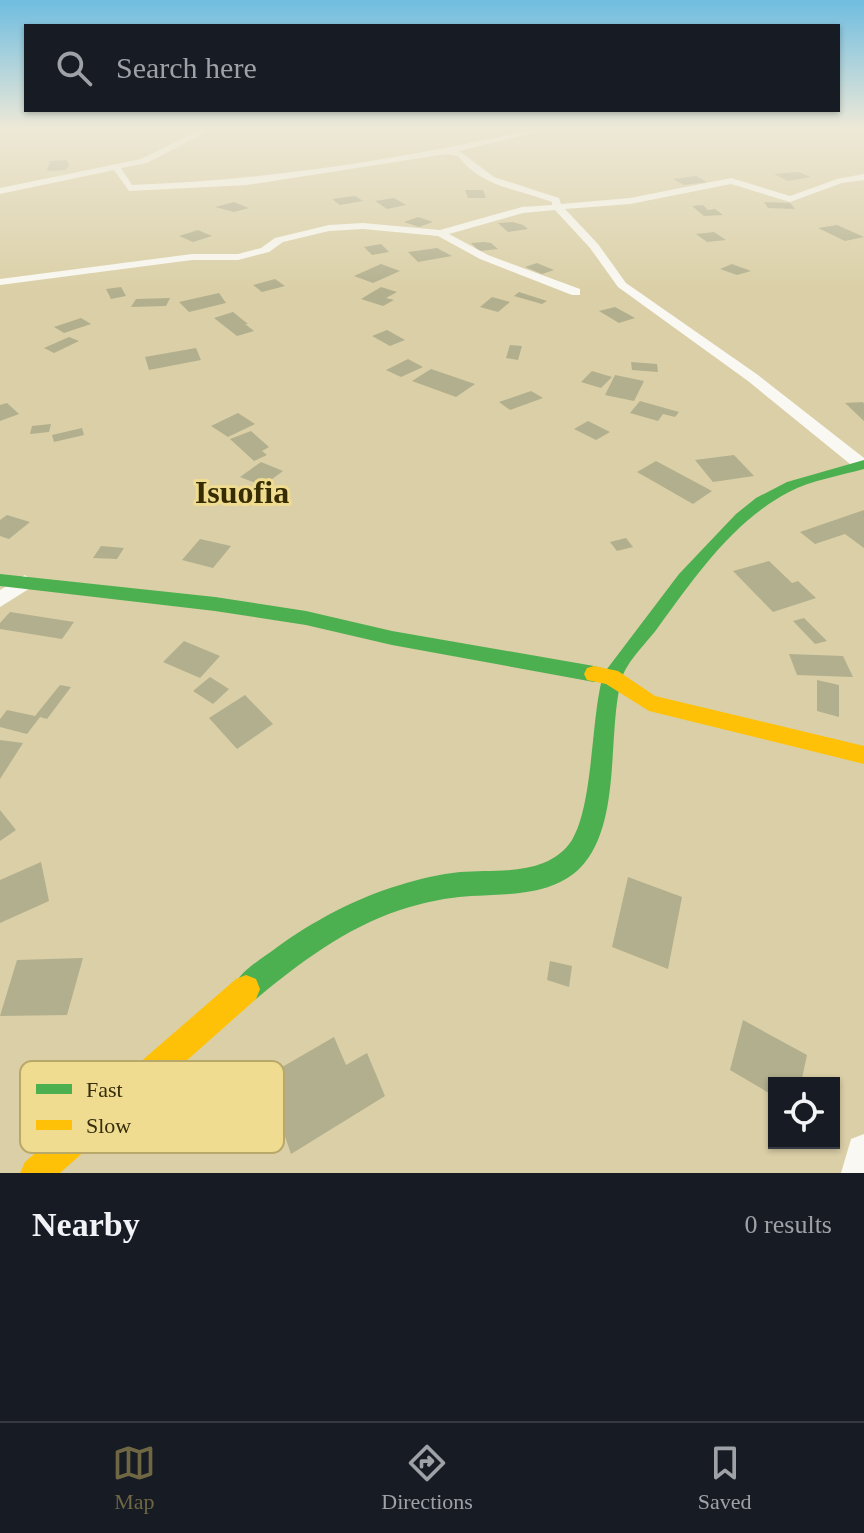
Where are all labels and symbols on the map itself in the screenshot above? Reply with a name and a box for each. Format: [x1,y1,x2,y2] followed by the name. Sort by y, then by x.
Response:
[195,474,289,510] district label: Isuofia
[20,1061,284,1153] legend
[86,1077,123,1102] text: Fast
[86,1113,131,1138] text: Slow

